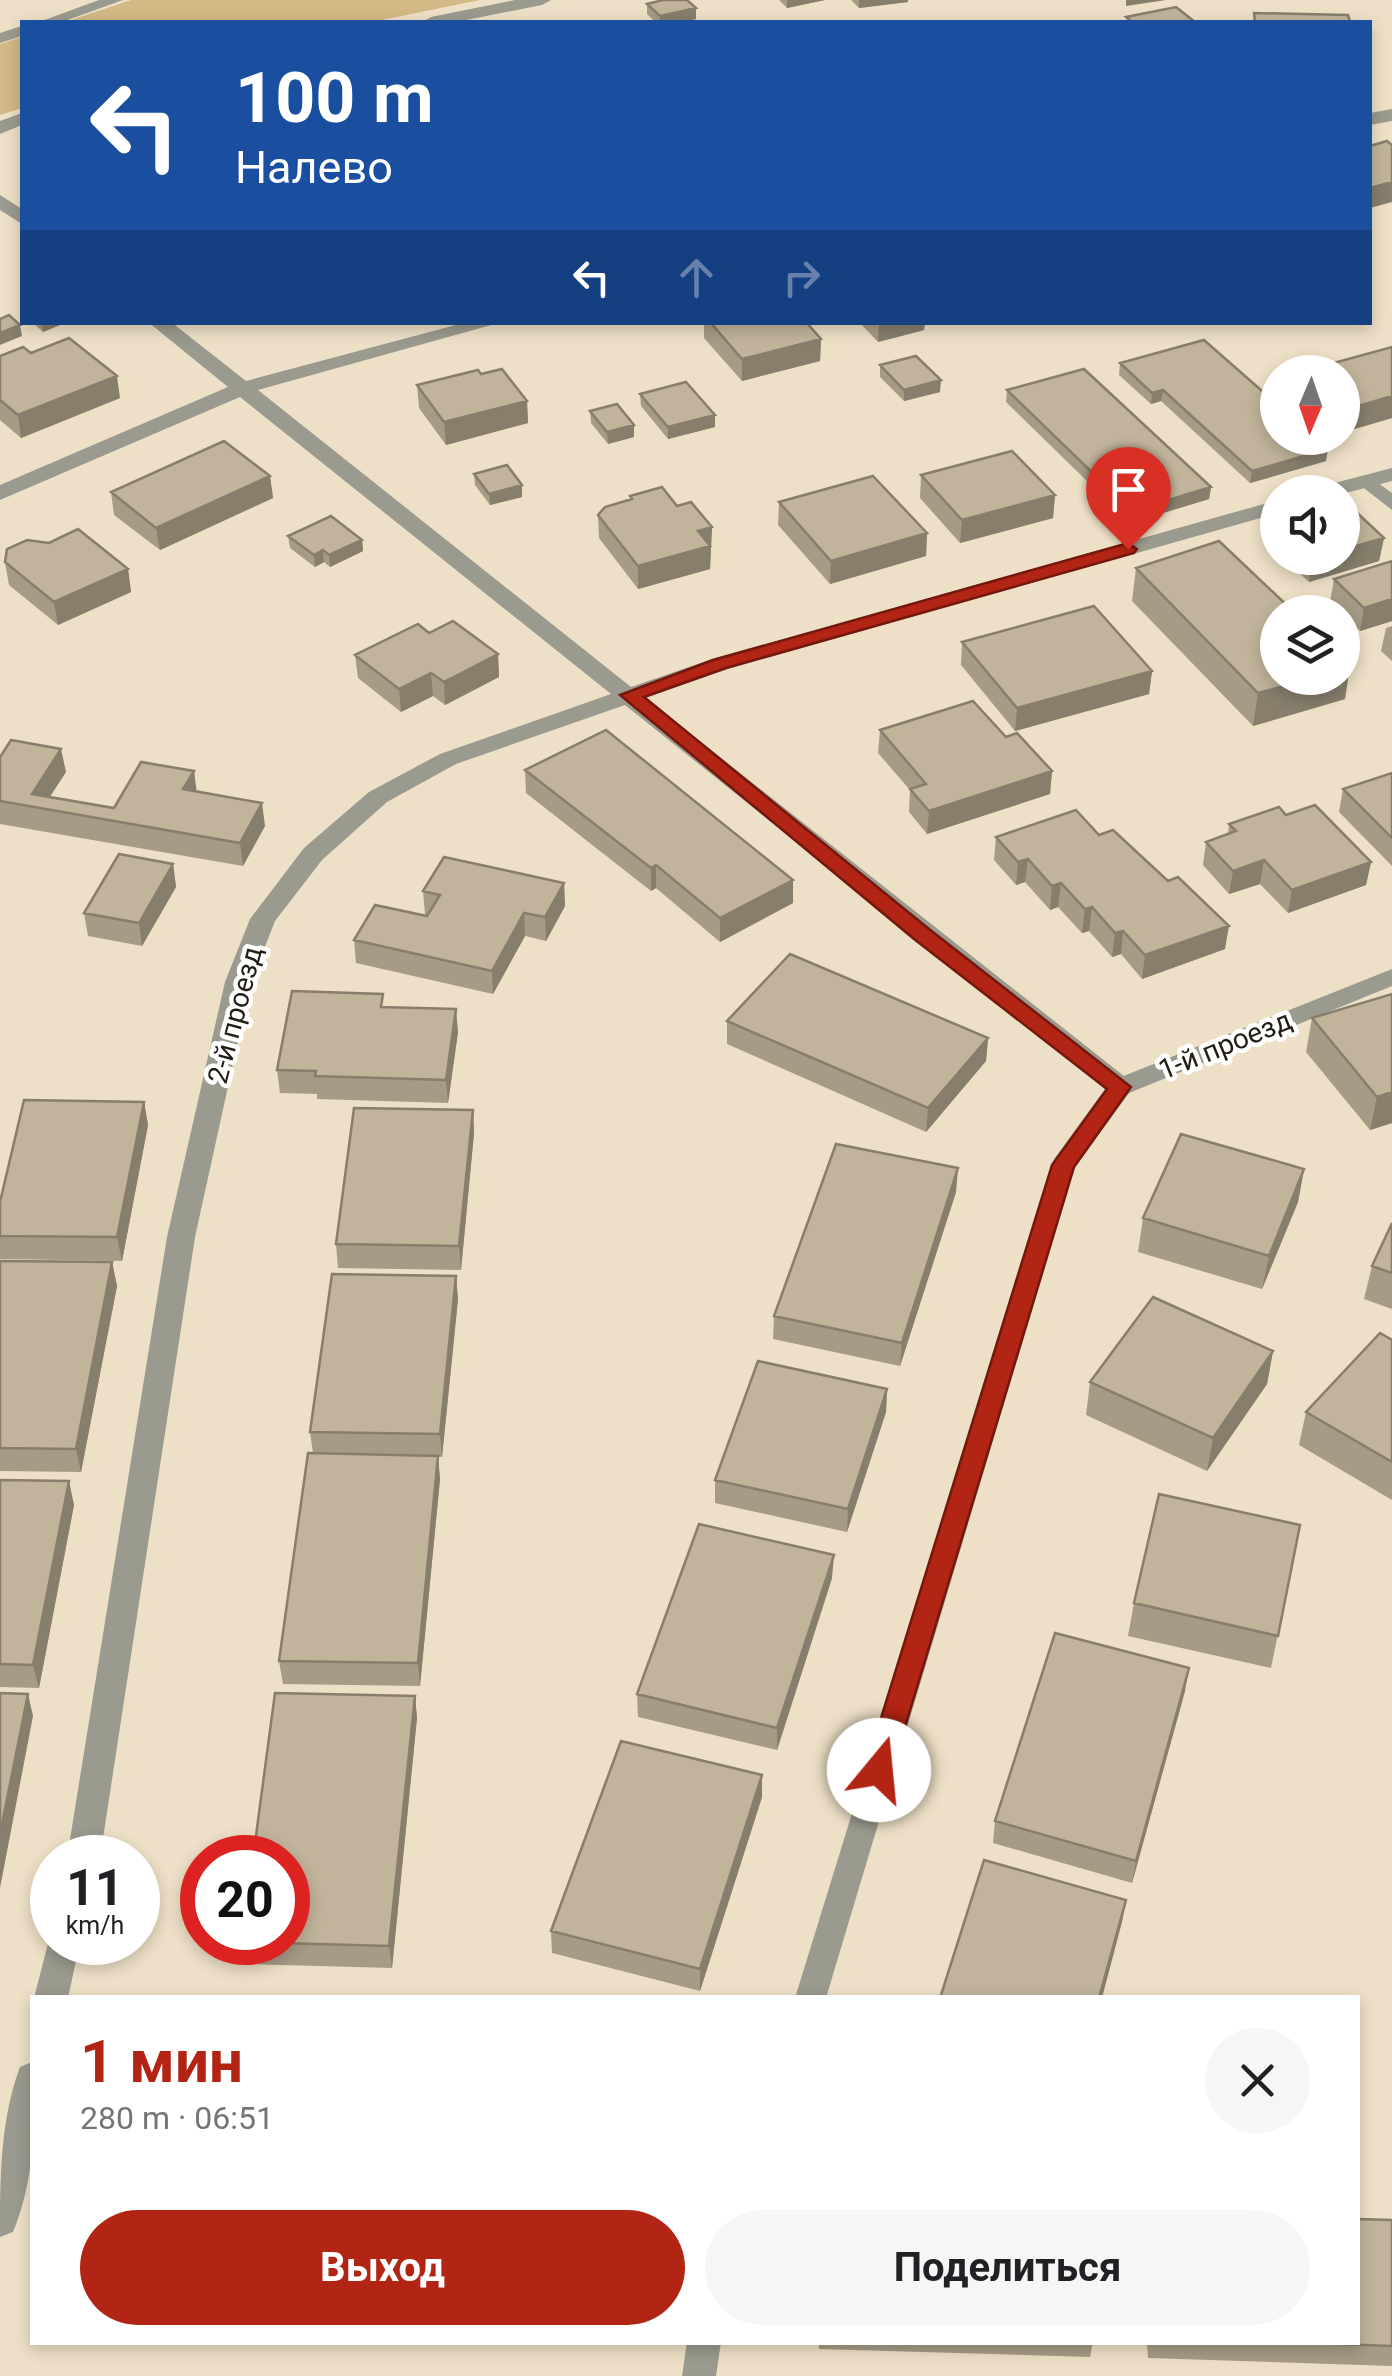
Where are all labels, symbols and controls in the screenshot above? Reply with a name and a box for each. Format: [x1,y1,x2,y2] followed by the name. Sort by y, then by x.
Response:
[235,57,434,139] text: 100 m
[70,60,200,190] icon: left
[235,141,393,194] text: Налево
[564,250,619,305] icon: left
[669,250,724,305] icon: ahead
[774,250,829,305] icon: right
[1260,355,1360,455] north arrow
[1260,355,1360,695] map controls
[1086,447,1171,550] pin
[1101,462,1156,517] icon: arrive
[1260,475,1360,575] button: sound
[1260,595,1360,695] button: layers
[201,943,269,1087] street label: 2-й проезд
[1154,1003,1296,1087] street label: 1-й проезд
[827,1718,931,1822] position arrow
[180,1835,310,1965] speed limit sign: 20
[66,1859,124,1917] text: 11
[66,1911,124,1940] text: km/h
[80,2026,243,2097] text: 1 мин
[1205,2028,1310,2133] button: close
[80,2099,274,2137] text: 280 m · 06:51
[80,2210,685,2325] button: Выход
[705,2210,1310,2325] button: Поделиться

